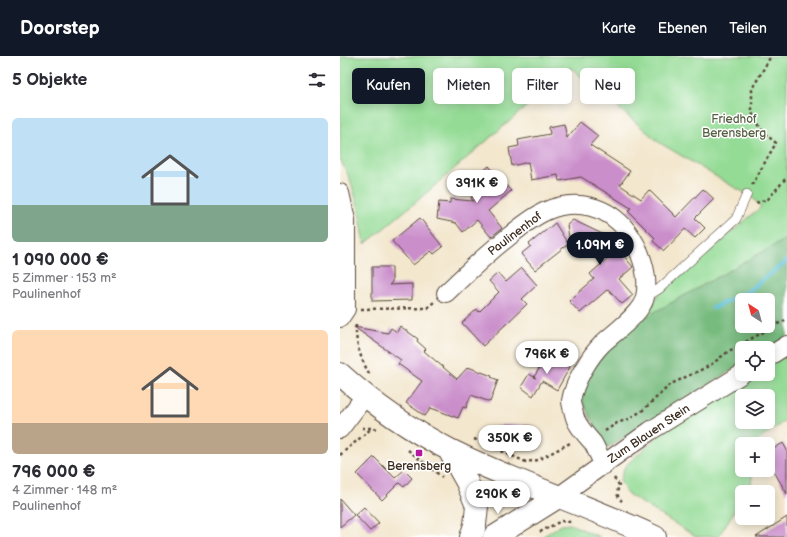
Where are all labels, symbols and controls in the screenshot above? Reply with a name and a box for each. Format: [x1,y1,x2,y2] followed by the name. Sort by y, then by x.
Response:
[20,17,100,40] text: Doorstep
[602,20,636,37] text: Karte
[658,20,707,37] text: Ebenen
[729,20,767,37] text: Teilen
[352,68,425,104] chip: Kaufen
[433,68,504,104] chip: Mieten
[512,68,572,104] chip: Filter
[580,68,635,104] chip: Neu
[306,69,328,91] icon: filters
[12,70,87,90] text: 5 Objekte
[702,112,766,141] park label: Friedhof Berensberg
[134,144,206,216] icon: home
[444,170,510,204] pin: 391K €
[456,175,498,191] text: 391K €
[485,209,545,259] street label: Paulinenhof
[563,232,637,266] pin: 1.09M €
[576,237,624,253] text: 1.09M €
[12,250,109,270] text: 1 090 000 €
[12,270,117,286] text: 5 Zimmer · 153 m²
[12,286,81,302] text: Paulinenhof
[735,293,775,333] north arrow
[735,293,775,525] map controls
[514,341,580,375] pin: 796K €
[735,341,775,381] button: locate
[525,346,569,362] text: 796K €
[134,356,206,428] icon: home
[735,389,775,429] button: layers
[604,401,693,467] street label: Zum Blauen Stein
[477,425,543,459] pin: 350K €
[487,430,533,446] text: 350K €
[735,437,775,477] button: +
[414,448,424,458] marker: Berensberg
[387,459,451,474] place label: Berensberg
[12,462,95,482] text: 796 000 €
[465,481,531,515] pin: 290K €
[12,482,117,498] text: 4 Zimmer · 148 m²
[735,485,775,525] button: −
[475,486,521,502] text: 290K €
[12,498,81,514] text: Paulinenhof

